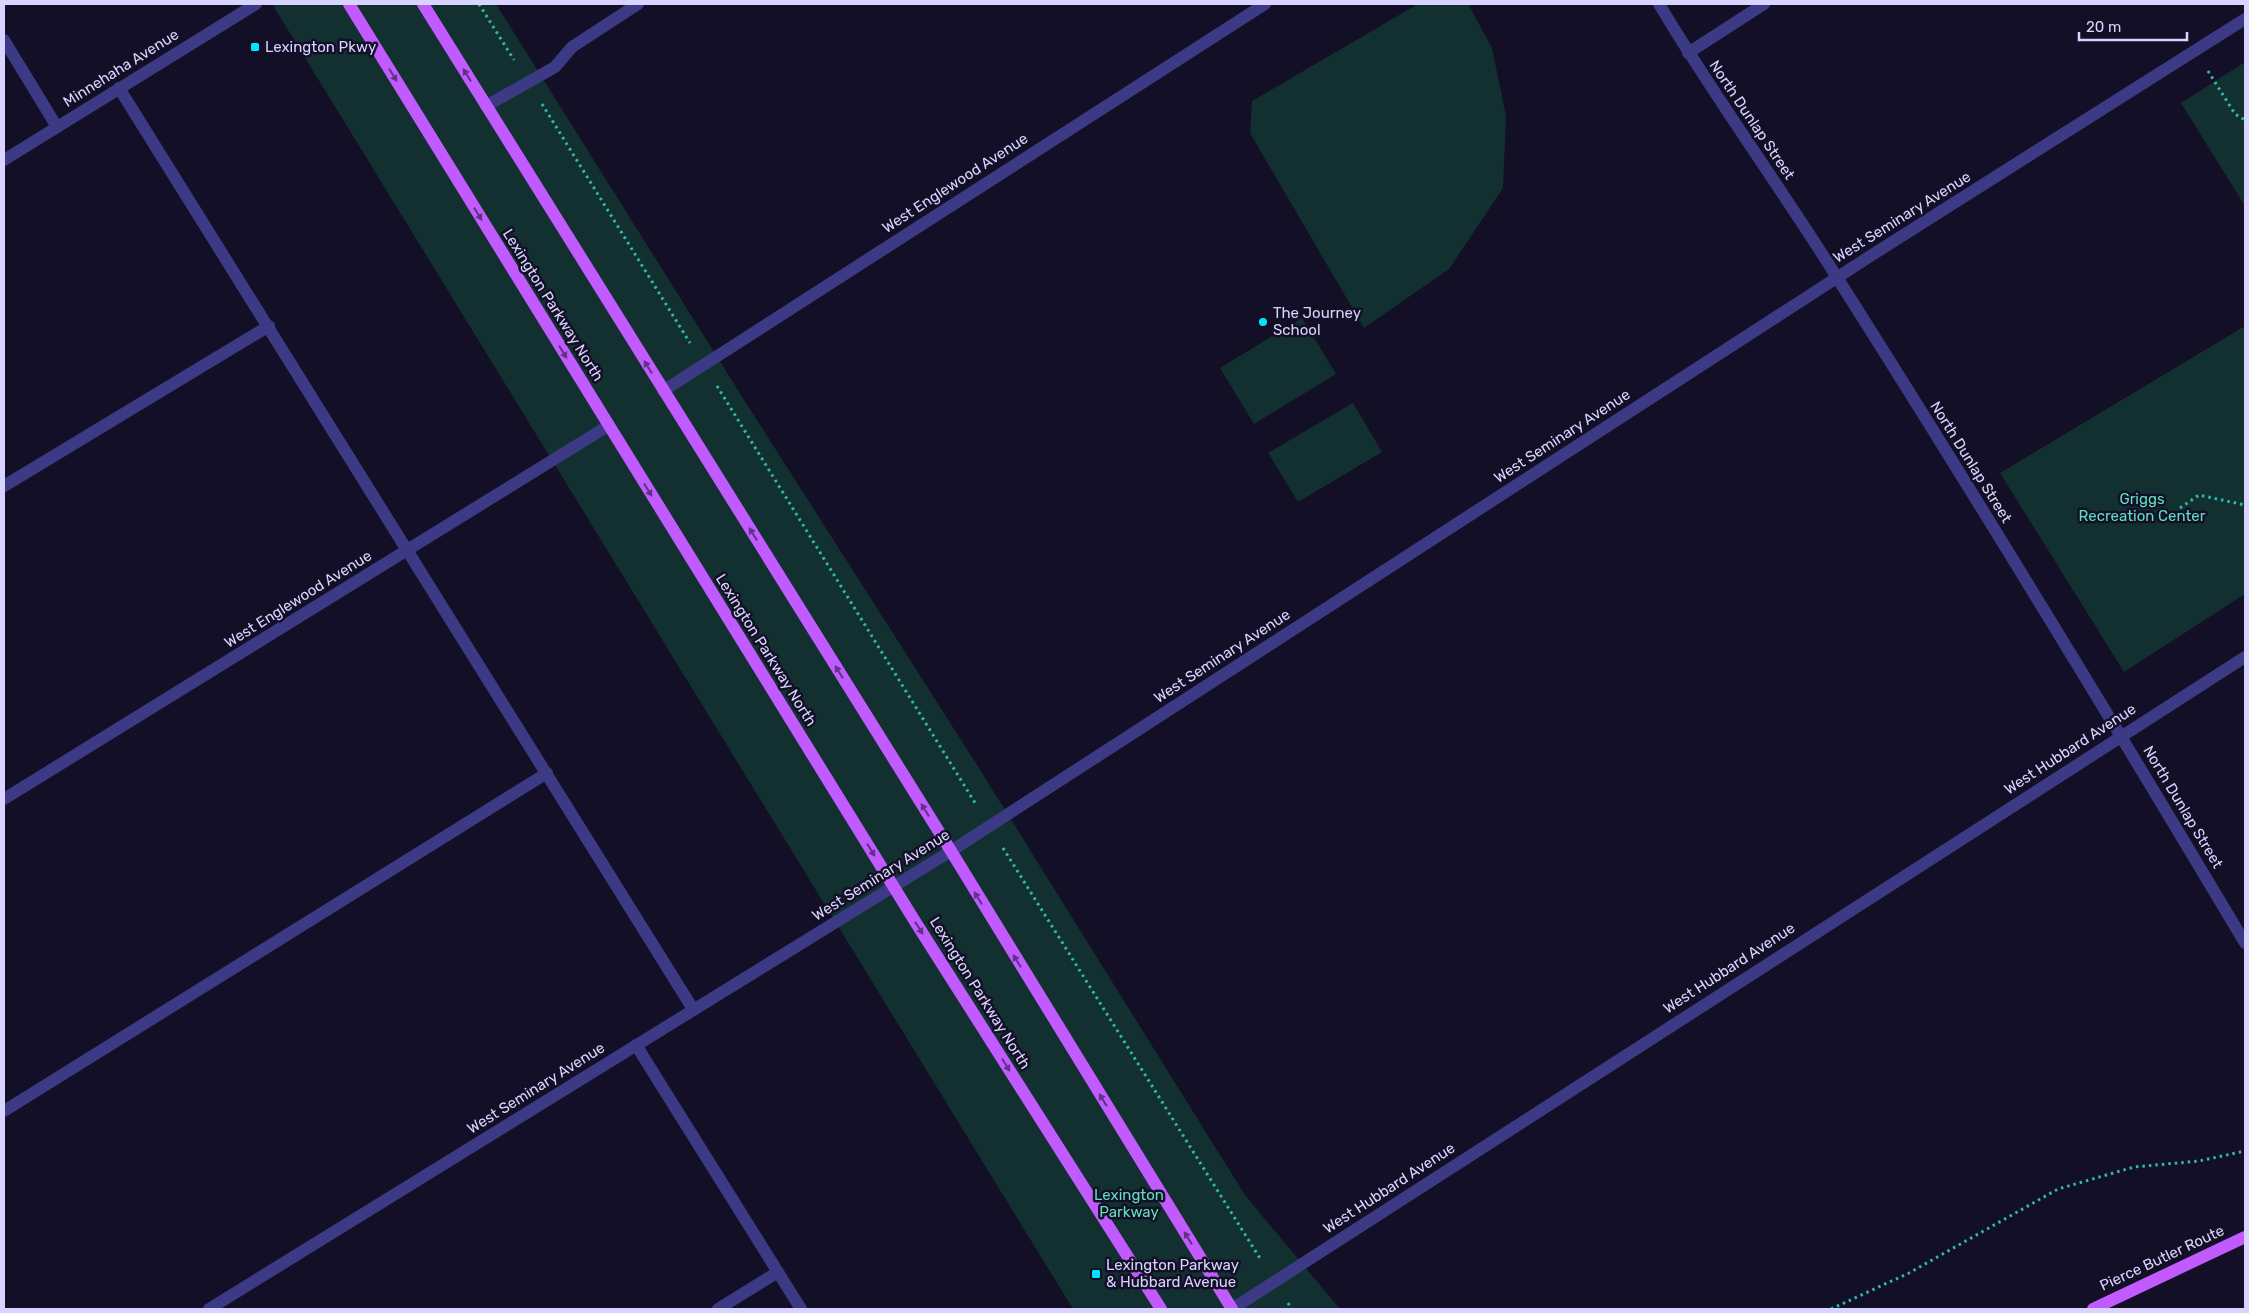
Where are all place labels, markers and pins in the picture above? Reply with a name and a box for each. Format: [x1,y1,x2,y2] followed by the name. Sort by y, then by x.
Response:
[265,38,376,56] place label: Lexington Pkwy
[249,41,261,53] marker: Lexington Pkwy
[1273,304,1361,339] place label: The Journey School
[1257,316,1269,328] marker: The Journey School
[1106,1256,1239,1291] place label: Lexington Parkway & Hubbard Avenue
[1090,1268,1102,1280] marker: Lexington Parkway & Hubbard Avenue

